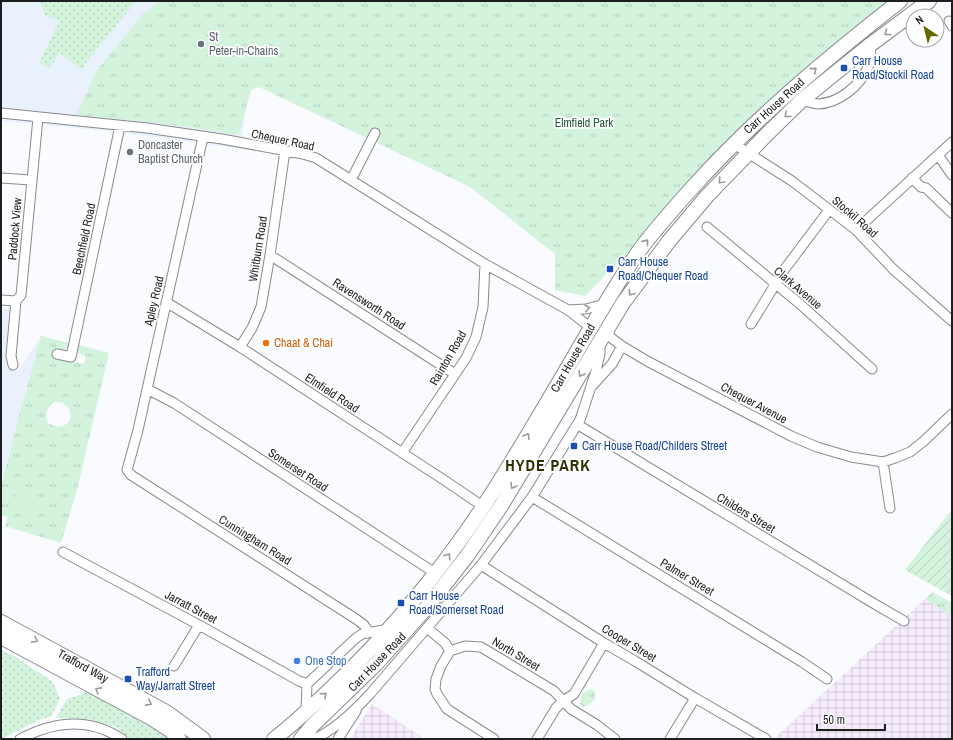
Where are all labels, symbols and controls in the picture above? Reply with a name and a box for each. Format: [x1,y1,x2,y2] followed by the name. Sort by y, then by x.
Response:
[905,8,945,48] north arrow
[913,12,926,27] text: N
[884,28,891,36] one-way arrow
[209,29,279,59] place label: St Peter-in-Chains
[196,39,206,49] marker: St Peter-in-Chains
[852,53,934,83] place label: Carr House Road/Stockil Road
[839,63,849,73] marker: Carr House Road/Stockil Road
[809,67,817,75] one-way arrow
[740,74,808,138] street label: Carr House Road
[784,110,791,117] one-way arrow
[555,115,613,131] park label: Elmfield Park
[250,126,316,154] street label: Chequer Road
[138,137,203,167] place label: Doncaster Baptist Church
[125,147,135,157] marker: Doncaster Baptist Church
[719,176,726,184] one-way arrow
[829,193,881,241] street label: Stockil Road
[4,196,26,261] street label: Paddock View
[69,202,99,276] street label: Beechfield Road
[245,215,271,283] street label: Whitburn Road
[641,239,648,246] one-way arrow
[618,254,708,284] place label: Carr House Road/Chequer Road
[771,263,825,313] street label: Clark Avenue
[605,264,615,274] marker: Carr House Road/Chequer Road
[140,274,168,329] street label: Apley Road
[330,275,408,333] street label: Ravensworth Road
[628,289,636,296] one-way arrow
[584,304,590,313] one-way arrow
[547,321,599,395] street label: Carr House Road
[426,328,470,388] street label: Rainton Road
[274,335,333,351] place label: Chaat & Chai
[261,338,271,348] marker: Chaat & Chai
[302,369,362,417] street label: Elmfield Road
[578,370,585,377] one-way arrow
[718,379,790,427] street label: Chequer Avenue
[522,433,530,440] one-way arrow
[582,438,727,454] place label: Carr House Road/Childers Street
[569,441,579,451] marker: Carr House Road/Childers Street
[265,445,331,495] street label: Somerset Road
[505,454,591,476] district label: HYDE PARK
[511,481,518,488] one-way arrow
[714,489,778,537] street label: Childers Street
[216,511,294,569] street label: Cunningham Road
[443,553,450,560] one-way arrow
[657,555,717,599] street label: Palmer Street
[162,587,220,628] street label: Jarratt Street
[409,588,504,618] place label: Carr House Road/Somerset Road
[396,598,406,608] marker: Carr House Road/Somerset Road
[599,620,660,666] street label: Cooper Street
[345,629,409,695] street label: Carr House Road
[489,633,543,675] street label: North Street
[31,636,38,643] one-way arrow
[55,645,111,687] street label: Trafford Way
[305,653,347,669] place label: One Stop
[292,656,302,666] marker: One Stop
[136,664,215,694] place label: Trafford Way/Jarratt Street
[123,674,133,684] marker: Trafford Way/Jarratt Street
[95,687,102,694] one-way arrow
[319,692,327,700] one-way arrow
[145,698,152,705] one-way arrow
[817,706,885,732] scale bar
[823,712,845,728] text: 50 m

